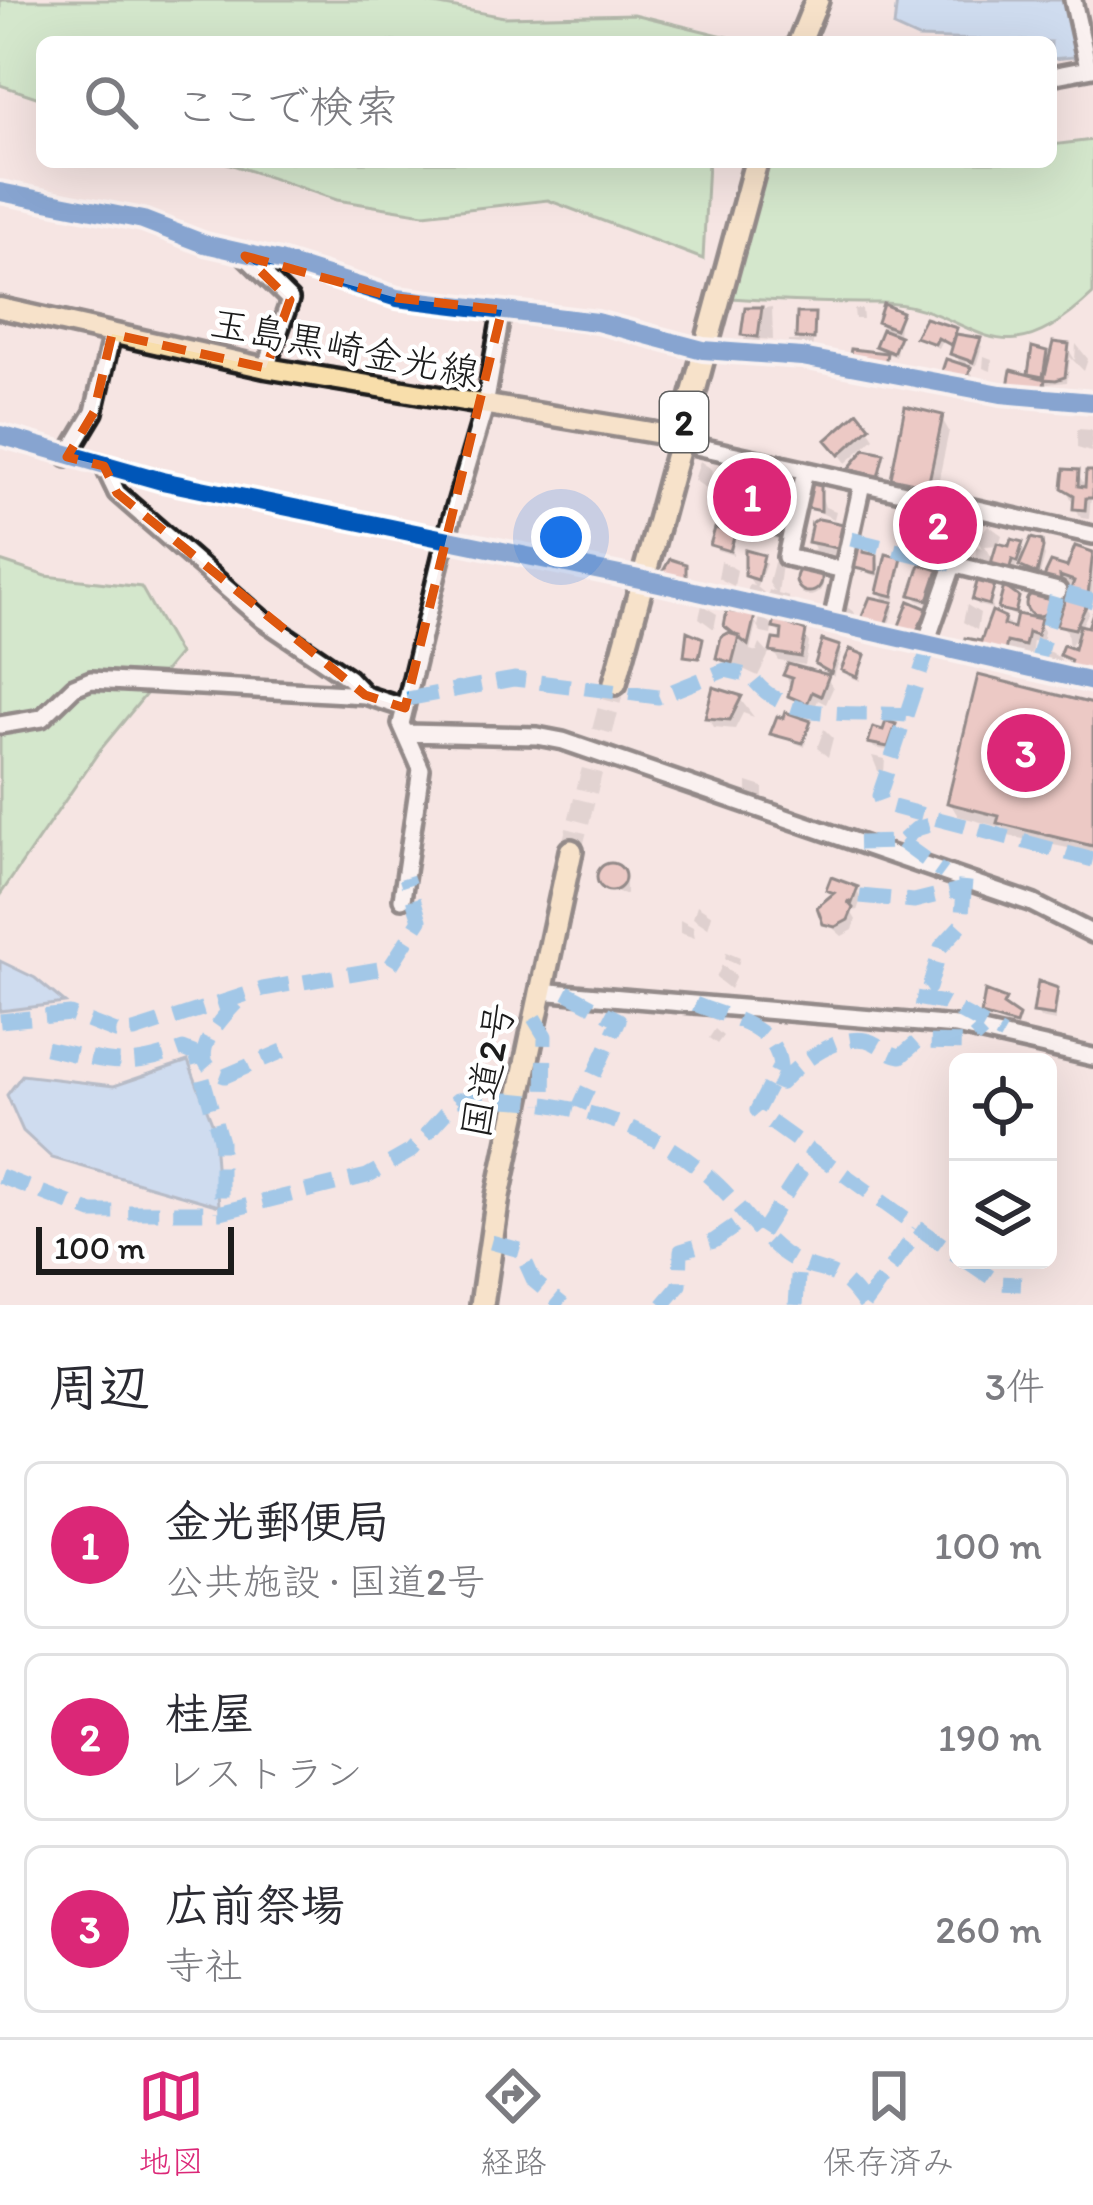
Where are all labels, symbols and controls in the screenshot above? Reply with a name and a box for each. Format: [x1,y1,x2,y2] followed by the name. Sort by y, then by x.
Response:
[36,36,1057,168] search box
[78,69,144,135] icon: search
[174,79,399,133] text: ここで検索
[206,298,483,397] street label: 玉島黒崎金光線
[660,392,708,452] road number: 2
[713,452,791,542] pin: 1
[899,480,977,570] pin: 2
[531,507,591,567] your location
[987,708,1065,798] pin: 3
[451,998,524,1142] street label: 国道2号
[949,1053,1057,1269] map controls
[949,1053,1057,1161] button: locate
[949,1161,1057,1269] button: layers
[36,1221,234,1274] scale bar
[54,1228,145,1267] text: 100 m
[48,1357,150,1418] text: 周辺
[985,1363,1045,1410] text: 3件
[165,1494,390,1548] text: 金光郵便局
[81,1522,99,1569] text: 1
[934,1522,1042,1569] text: 100 m
[165,1558,485,1605] text: 公共施設 · 国道2号
[165,1686,255,1740] text: 桂屋
[80,1714,100,1761] text: 2
[938,1714,1042,1761] text: 190 m
[165,1750,363,1797] text: レストラン
[165,1878,345,1932] text: 広前祭場
[79,1906,101,1953] text: 3
[935,1906,1042,1953] text: 260 m
[165,1942,243,1989] text: 寺社
[138,2063,204,2183] tab: 地図
[480,2063,546,2183] tab: 経路
[823,2063,955,2183] tab: 保存済み

